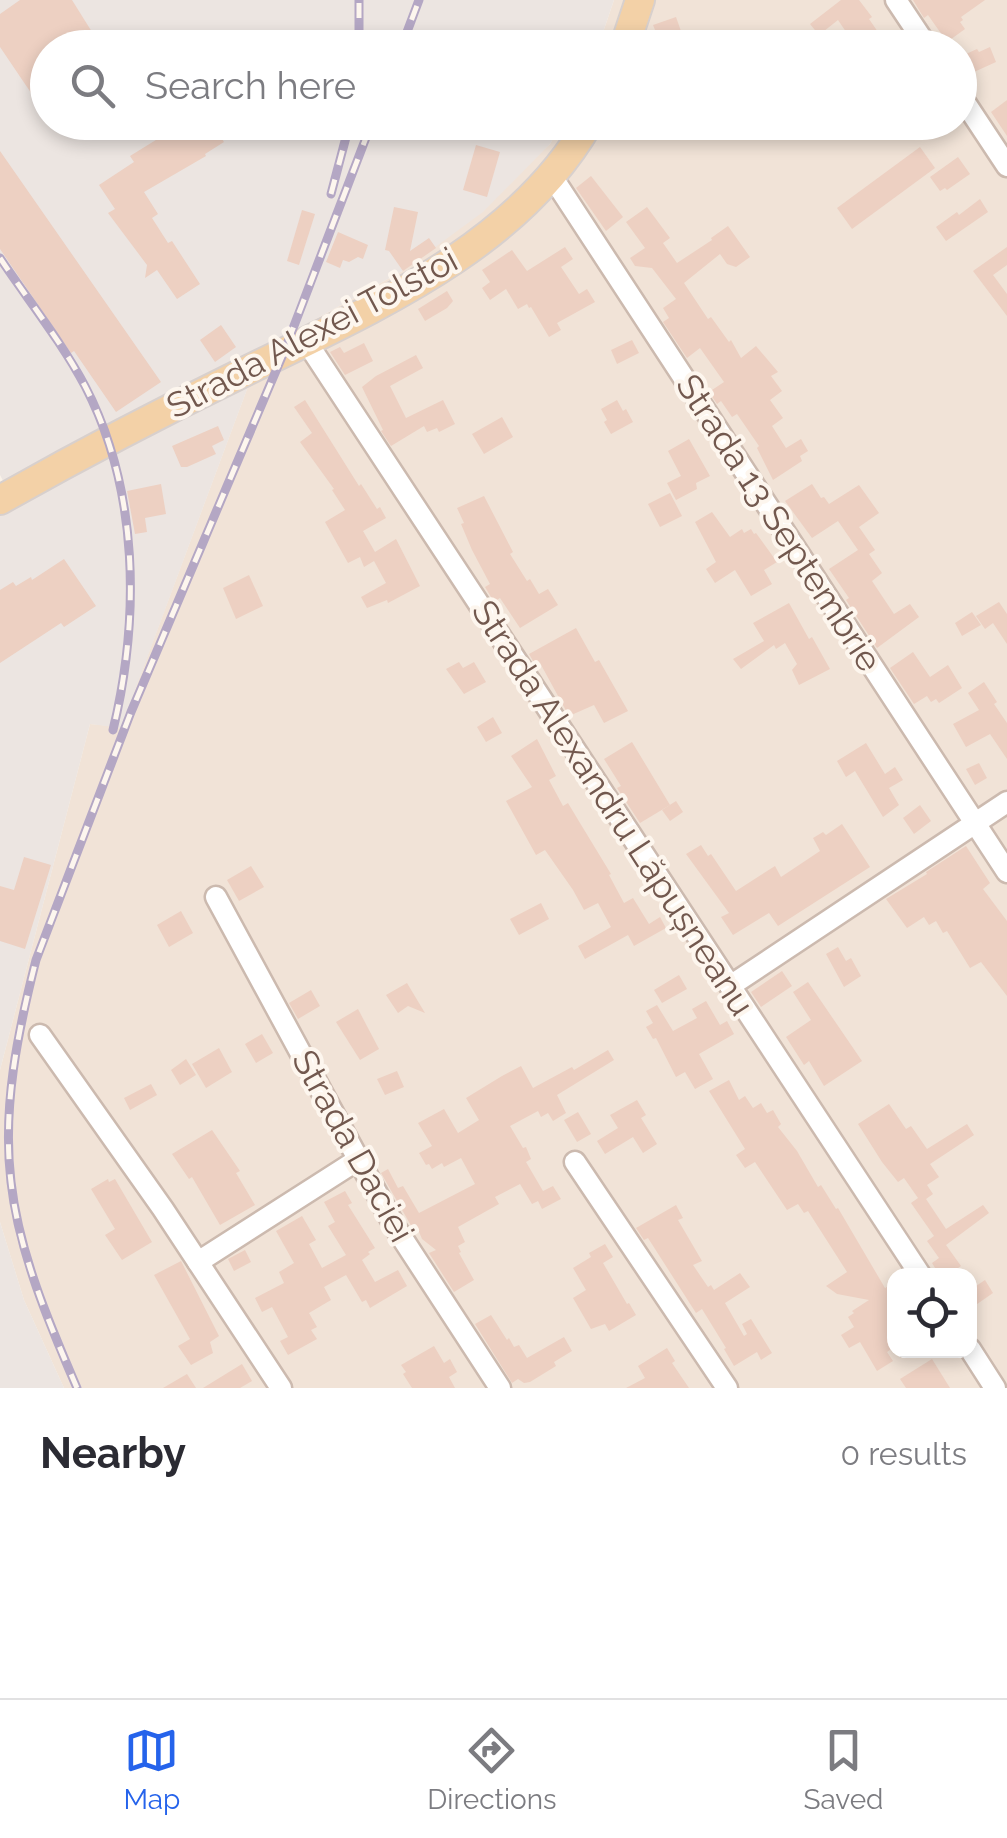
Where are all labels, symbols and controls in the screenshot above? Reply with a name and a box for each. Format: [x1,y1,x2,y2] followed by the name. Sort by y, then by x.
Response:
[30,30,977,140] search box
[65,58,120,113] icon: search
[145,63,356,108] text: Search here
[159,239,464,427] street label: Strada Alexei Tolstoi
[668,367,891,679] street label: Strada 13 Septembrie
[464,593,763,1023] street label: Strada Alexandru Lăpușneanu
[284,1043,423,1249] street label: Strada Daciei
[887,1268,977,1358] map controls
[887,1268,977,1358] button: locate
[40,1429,186,1478] text: Nearby
[840,1435,967,1472] text: 0 results
[123,1723,180,1816] tab: Map
[427,1723,557,1816] tab: Directions
[803,1723,884,1816] tab: Saved

